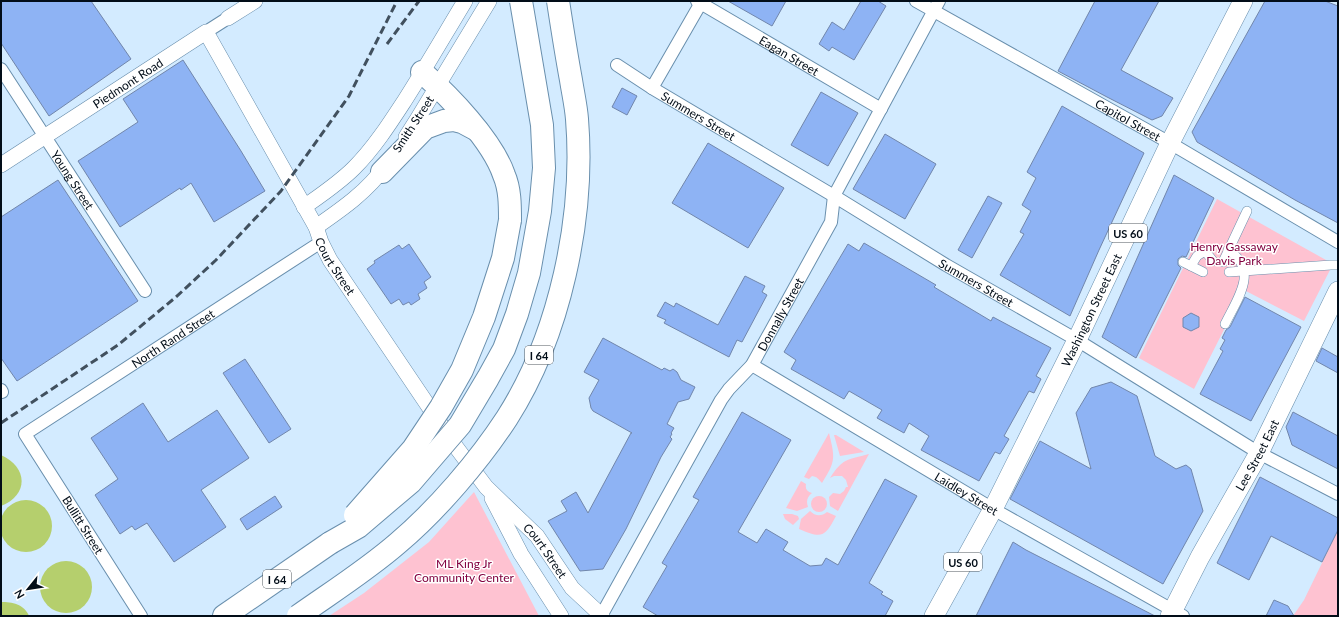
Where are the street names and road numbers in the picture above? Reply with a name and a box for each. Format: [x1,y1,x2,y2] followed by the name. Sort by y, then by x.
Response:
[757,32,822,79] street label: Eagan Street
[90,55,166,111] street label: Piedmont Road
[659,88,739,144] street label: Summers Street
[389,92,437,155] street label: Smith Street
[1093,95,1164,144] street label: Capitol Street
[48,147,98,213] street label: Young Street
[1109,224,1147,242] road number: US 60
[312,235,359,298] street label: Court Street
[1058,250,1125,369] street label: Washington Street East
[936,255,1017,310] street label: Summers Street
[754,274,807,353] street label: Donnally Street
[129,305,218,370] street label: North Rand Street
[525,346,553,364] road number: I 64
[1232,416,1282,493] street label: Lee Street East
[932,468,1002,518] street label: Laidley Street
[59,493,107,557] street label: Bullitt Street
[520,520,571,581] street label: Court Street
[944,553,982,571] road number: US 60
[263,570,291,588] road number: I 64

